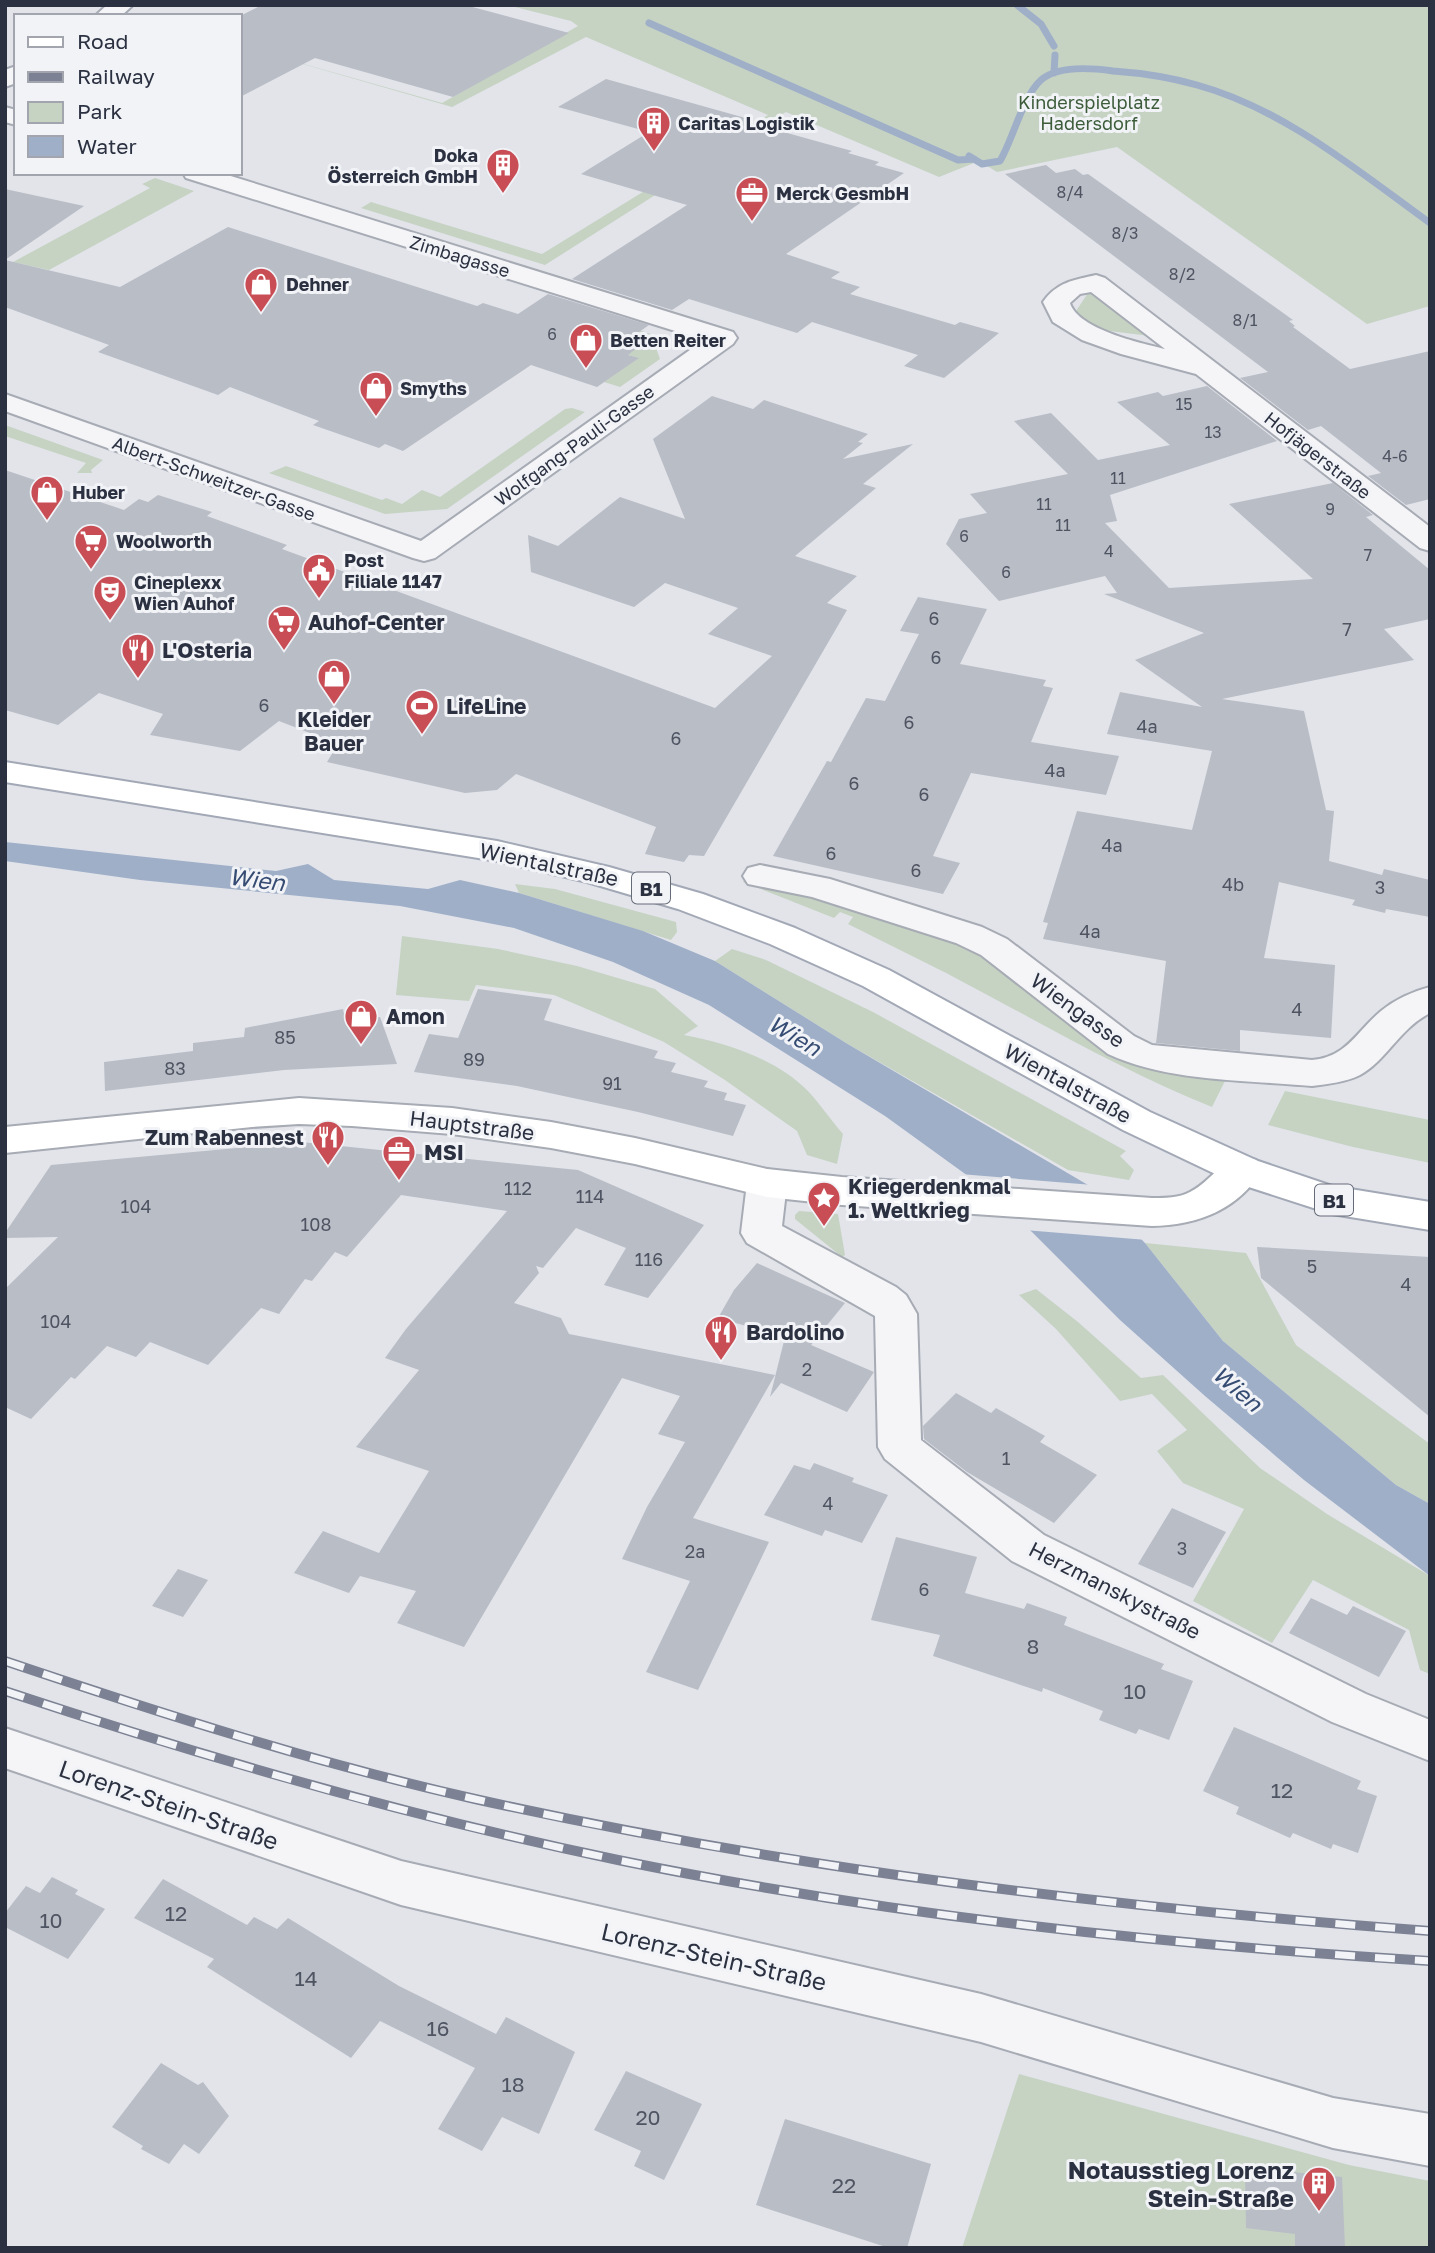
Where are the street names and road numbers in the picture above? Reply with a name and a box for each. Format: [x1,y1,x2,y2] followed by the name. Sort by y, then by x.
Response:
[407,230,513,282] street label: Zimbagasse
[490,380,658,510] street label: Wolfgang-Pauli-Gasse
[1260,407,1376,503] street label: Hofjägerstraße
[110,431,318,525] street label: Albert-Schweitzer-Gasse
[477,837,621,891] street label: Wientalstraße
[632,873,670,904] road number: B1
[1026,967,1130,1053] street label: Wiengasse
[1000,1037,1136,1129] street label: Wientalstraße
[408,1104,536,1146] street label: Hauptstraße
[1315,1184,1353,1216] road number: B1
[1025,1535,1205,1645] street label: Herzmanskystraße
[55,1753,283,1855] street label: Lorenz-Stein-Straße
[599,1916,829,1996] street label: Lorenz-Stein-Straße

